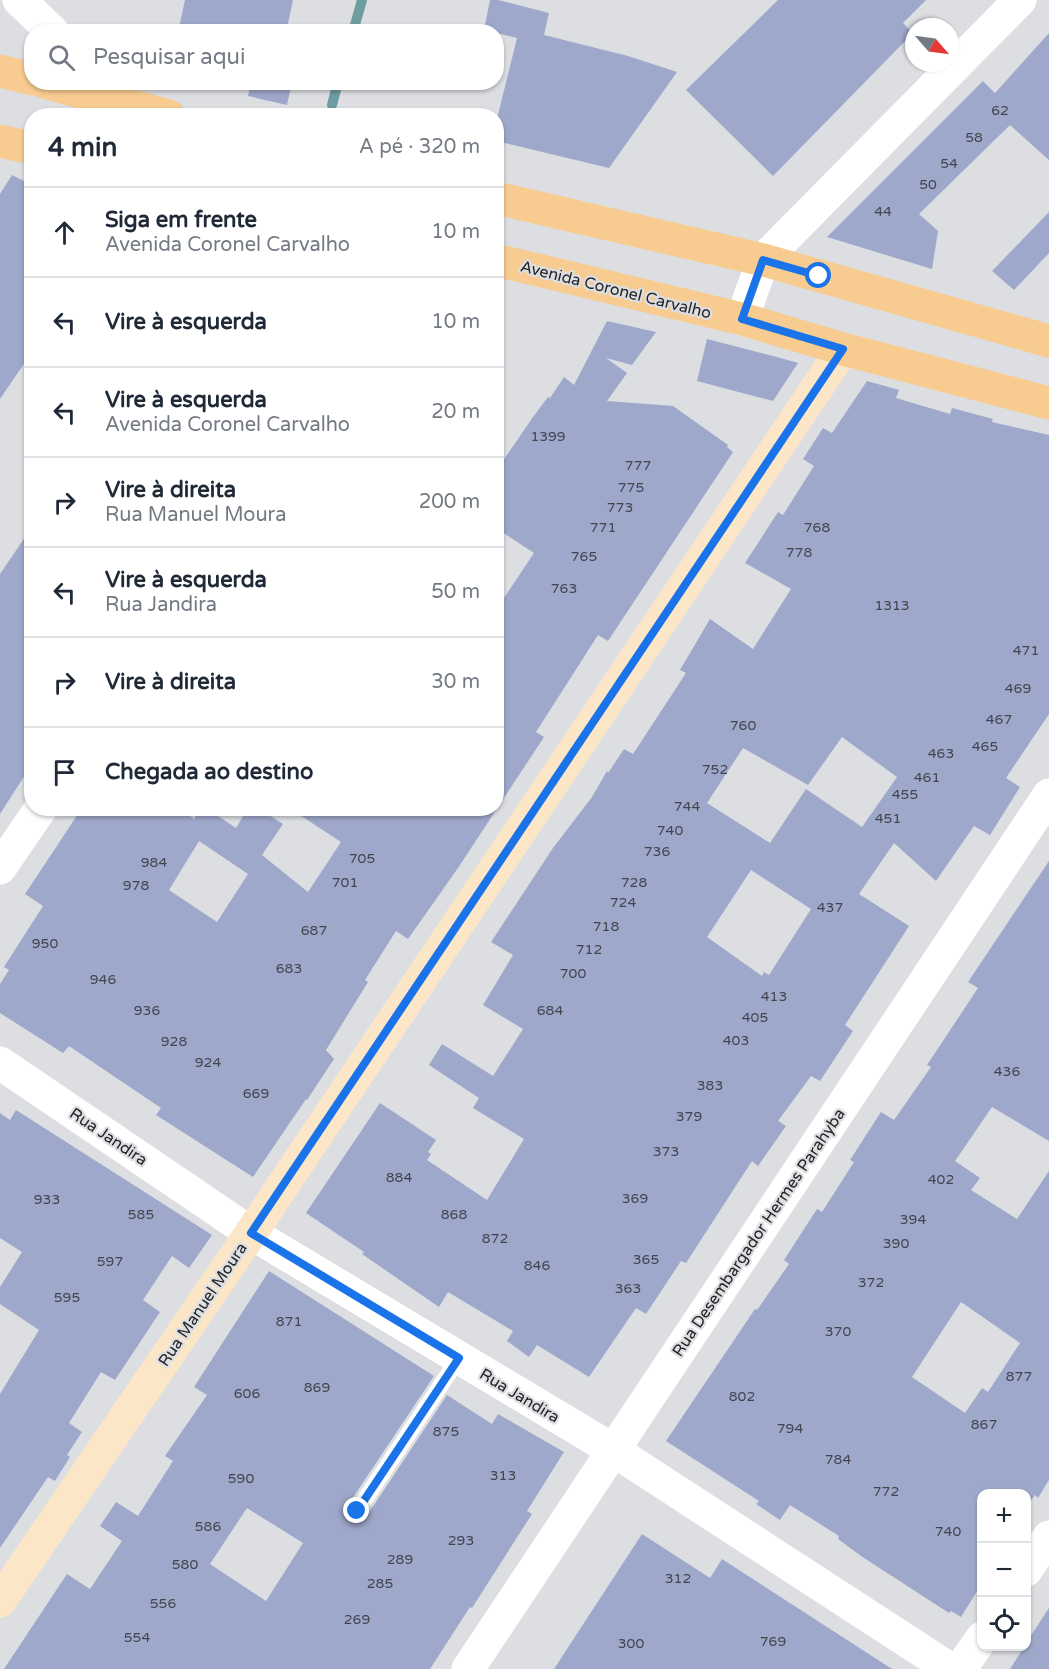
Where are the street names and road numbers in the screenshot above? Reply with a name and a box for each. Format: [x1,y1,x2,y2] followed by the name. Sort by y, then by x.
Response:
[518,257,713,323] street label: Avenida Coronel Carvalho
[66,1103,151,1170] street label: Rua Jandira
[668,1105,850,1360] street label: Rua Desembargador Hermes Parahyba
[154,1239,252,1370] street label: Rua Manuel Moura
[476,1364,563,1428] street label: Rua Jandira

